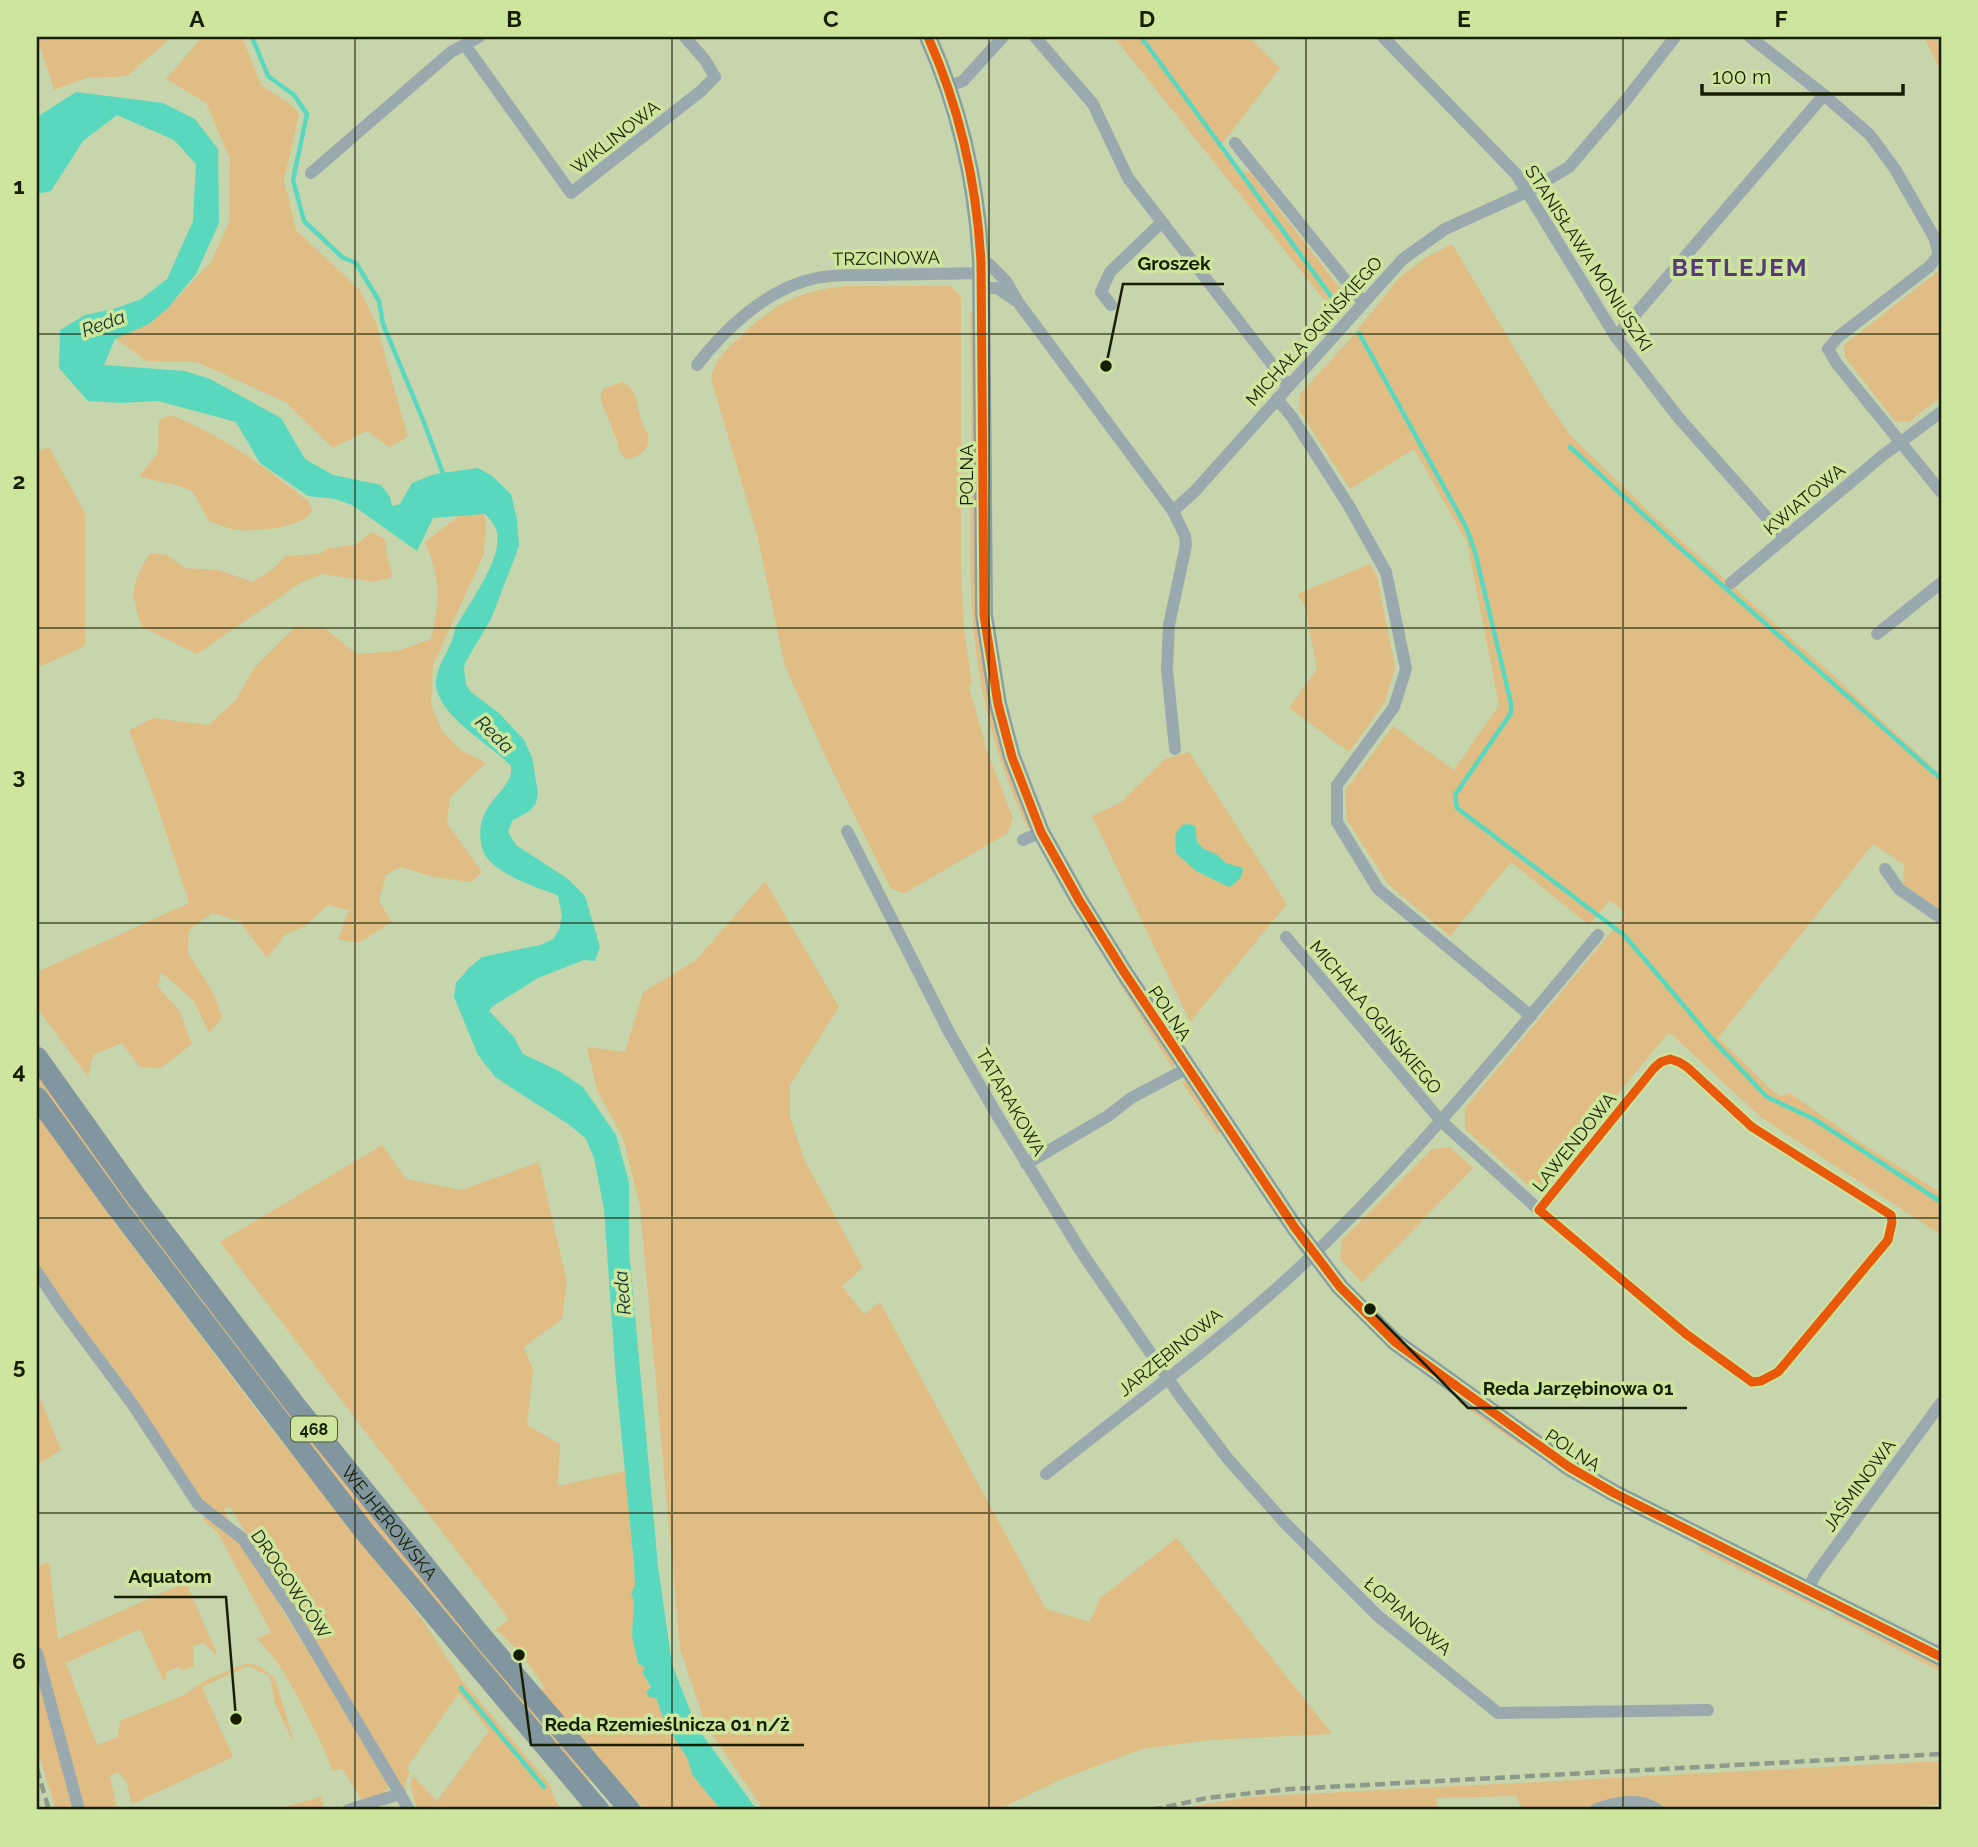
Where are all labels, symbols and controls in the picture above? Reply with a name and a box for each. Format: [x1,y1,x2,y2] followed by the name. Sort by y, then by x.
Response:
[189,5,205,32] text: A
[506,5,522,32] text: B
[823,5,839,32] text: C
[1139,5,1155,32] text: D
[1457,5,1471,32] text: E
[1774,5,1788,32] text: F
[1702,52,1903,96] scale bar
[1712,64,1771,89] text: 100 m
[567,96,663,178] street label: WIKLINOWA
[1521,161,1657,355] street label: STANISŁAWA MONIUSZKI
[13,172,25,199] text: 1
[1123,244,1224,284] callout: Groszek
[832,247,940,269] street label: TRZCINOWA
[1241,251,1387,410] street label: MICHAŁA OGIŃSKIEGO
[1137,252,1211,274] text: Groszek
[1671,253,1809,282] district label: BETLEJEM
[78,305,128,341] water label: Reda
[956,444,977,506] street label: POLNA
[1759,459,1849,539] street label: KWIATOWA
[13,467,25,494] text: 2
[471,711,519,757] water label: Reda
[13,762,25,789] text: 3
[1306,935,1447,1098] street label: MICHAŁA OGIŃSKIEGO
[1144,982,1196,1044] street label: POLNA
[972,1045,1050,1159] street label: TATARAKOWA
[12,1057,26,1084] text: 4
[1528,1088,1620,1196] street label: LAWENDOWA
[609,1270,635,1316] water label: Reda
[1114,1304,1226,1400] street label: JARZĘBINOWA
[13,1352,26,1379] text: 5
[1468,1368,1687,1408] callout: Reda Jarzębinowa 01
[1483,1377,1673,1399] text: Reda Jarzębinowa 01
[291,1416,337,1442] road number: 468
[1542,1425,1604,1475] street label: POLNA
[1818,1434,1899,1535] street label: JAŚMINOWA
[337,1461,442,1584] street label: WEJHEROWSKA
[247,1525,336,1642] street label: DROGOWCÓW
[114,1557,226,1597] callout: Aquatom
[128,1565,212,1587] text: Aquatom
[1360,1573,1456,1659] street label: ŁOPIANOWA
[12,1647,26,1674] text: 6
[531,1705,804,1745] callout: Reda Rzemieślnicza 01 n/ż
[544,1713,790,1735] text: Reda Rzemieślnicza 01 n/ż

